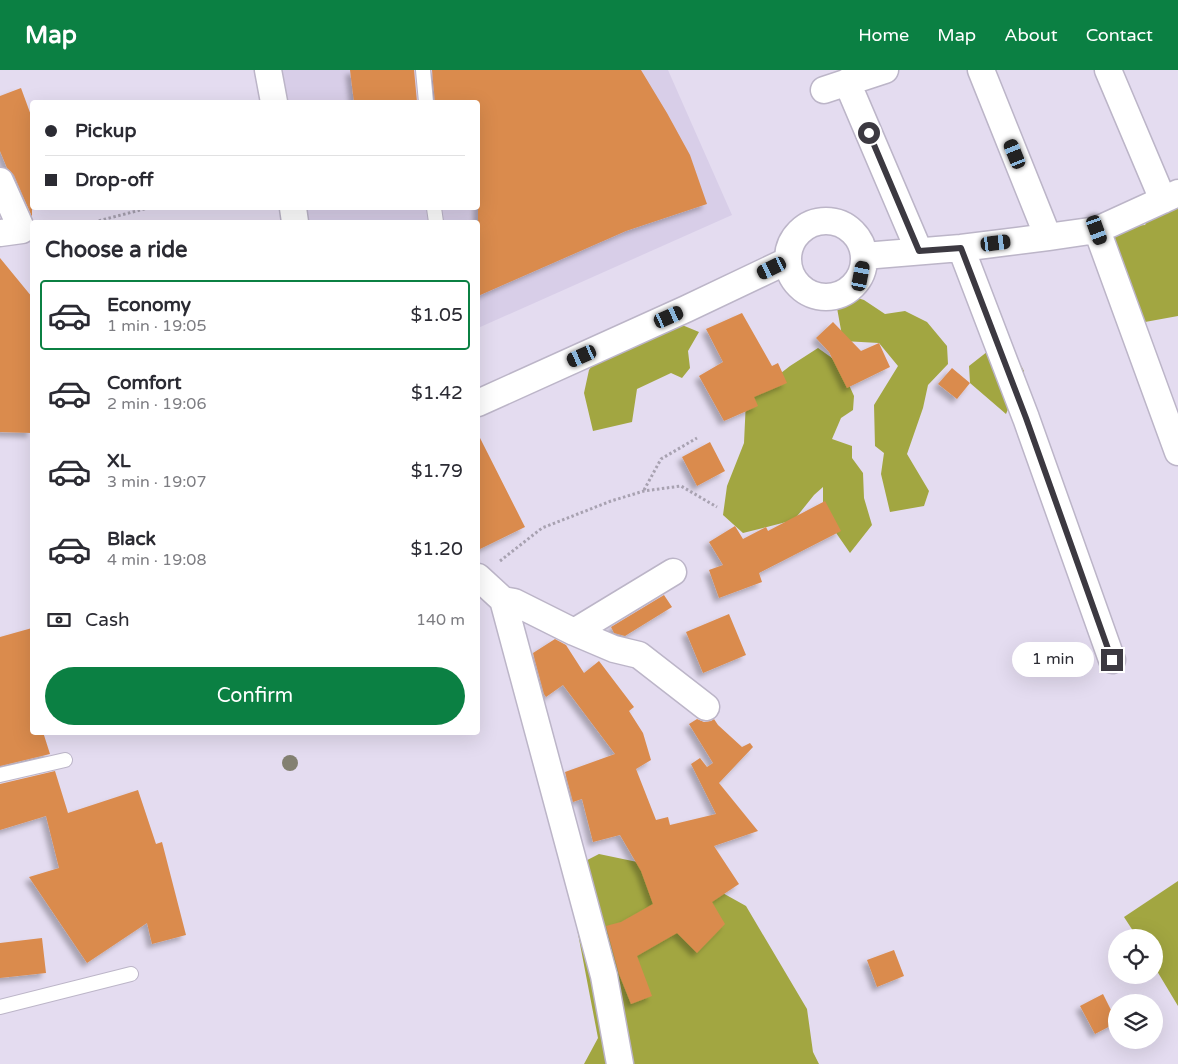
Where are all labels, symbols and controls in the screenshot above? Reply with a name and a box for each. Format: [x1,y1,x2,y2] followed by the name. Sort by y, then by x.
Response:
[25,21,77,50] text: Map
[858,24,909,46] text: Home
[937,24,976,46] text: Map
[1004,24,1058,46] text: About
[1086,24,1153,46] text: Contact
[75,120,136,142] text: Pickup
[858,122,880,144] route start
[1002,137,1027,171] car
[75,169,154,191] text: Drop-off
[1084,213,1109,247] car
[980,234,1011,252] car
[45,237,188,263] text: Choose a ride
[755,255,788,281] car
[850,260,871,292] car
[47,293,92,338] icon: car
[107,294,191,316] text: Economy
[411,304,463,326] text: $1.05
[652,304,685,330] car
[107,316,206,336] text: 1 min · 19:05
[565,343,598,369] car
[47,371,92,416] icon: car
[107,372,181,394] text: Comfort
[411,382,463,404] text: $1.42
[107,394,206,414] text: 2 min · 19:06
[47,449,92,494] icon: car
[107,450,131,472] text: XL
[411,460,463,482] text: $1.79
[107,472,206,492] text: 3 min · 19:07
[47,527,92,572] icon: car
[107,528,156,550] text: Black
[411,538,463,560] text: $1.20
[107,550,206,570] text: 4 min · 19:08
[45,606,73,634] icon: cash
[85,609,130,631] text: Cash
[416,610,465,630] text: 140 m
[1012,642,1094,678] callout: 1 min
[1032,649,1074,669] text: 1 min
[1101,649,1123,671] route end
[45,667,465,725] button: Confirm
[1108,929,1163,1049] map controls
[1108,929,1163,984] button: locate
[1108,994,1163,1049] button: layers

